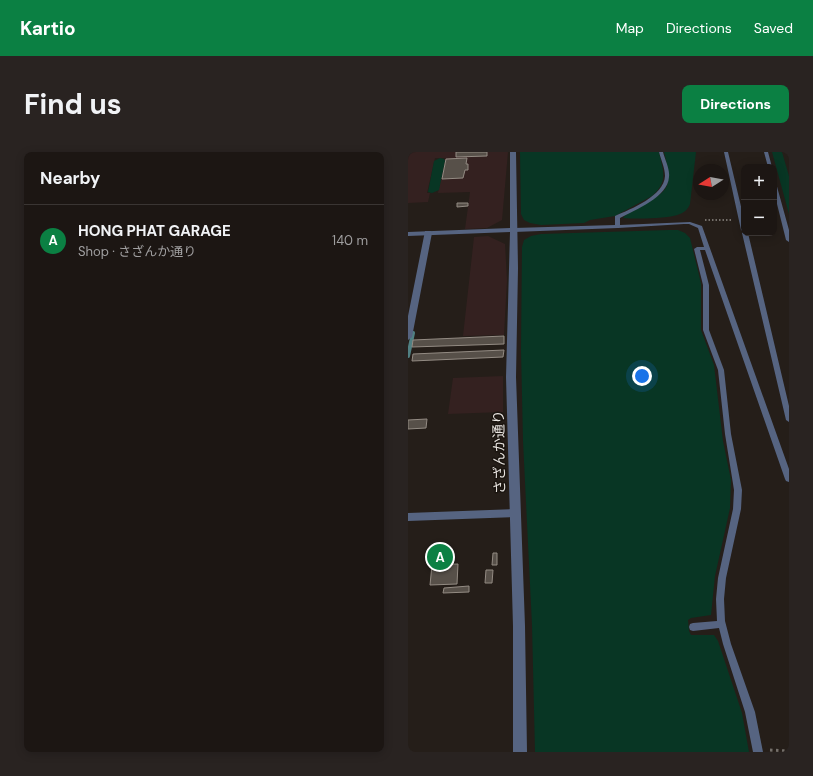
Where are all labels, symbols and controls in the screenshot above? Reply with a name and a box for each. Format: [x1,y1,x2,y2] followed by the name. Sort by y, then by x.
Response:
[20,16,76,41] text: Kartio
[616,19,644,37] text: Map
[666,19,732,37] text: Directions
[754,19,793,37] text: Saved
[682,85,789,123] button: Directions
[24,86,122,123] text: Find us
[693,164,729,200] north arrow
[741,164,777,236] map controls
[741,164,777,200] button: +
[40,167,100,189] text: Nearby
[741,200,777,236] button: −
[78,221,231,241] text: HONG PHAT GARAGE
[48,232,58,249] text: A
[332,232,368,249] text: 140 m
[78,243,196,260] text: Shop · さざんか通り
[632,366,652,386] your location
[489,410,509,494] street label: さざんか通り
[427,542,453,572] pin: A

